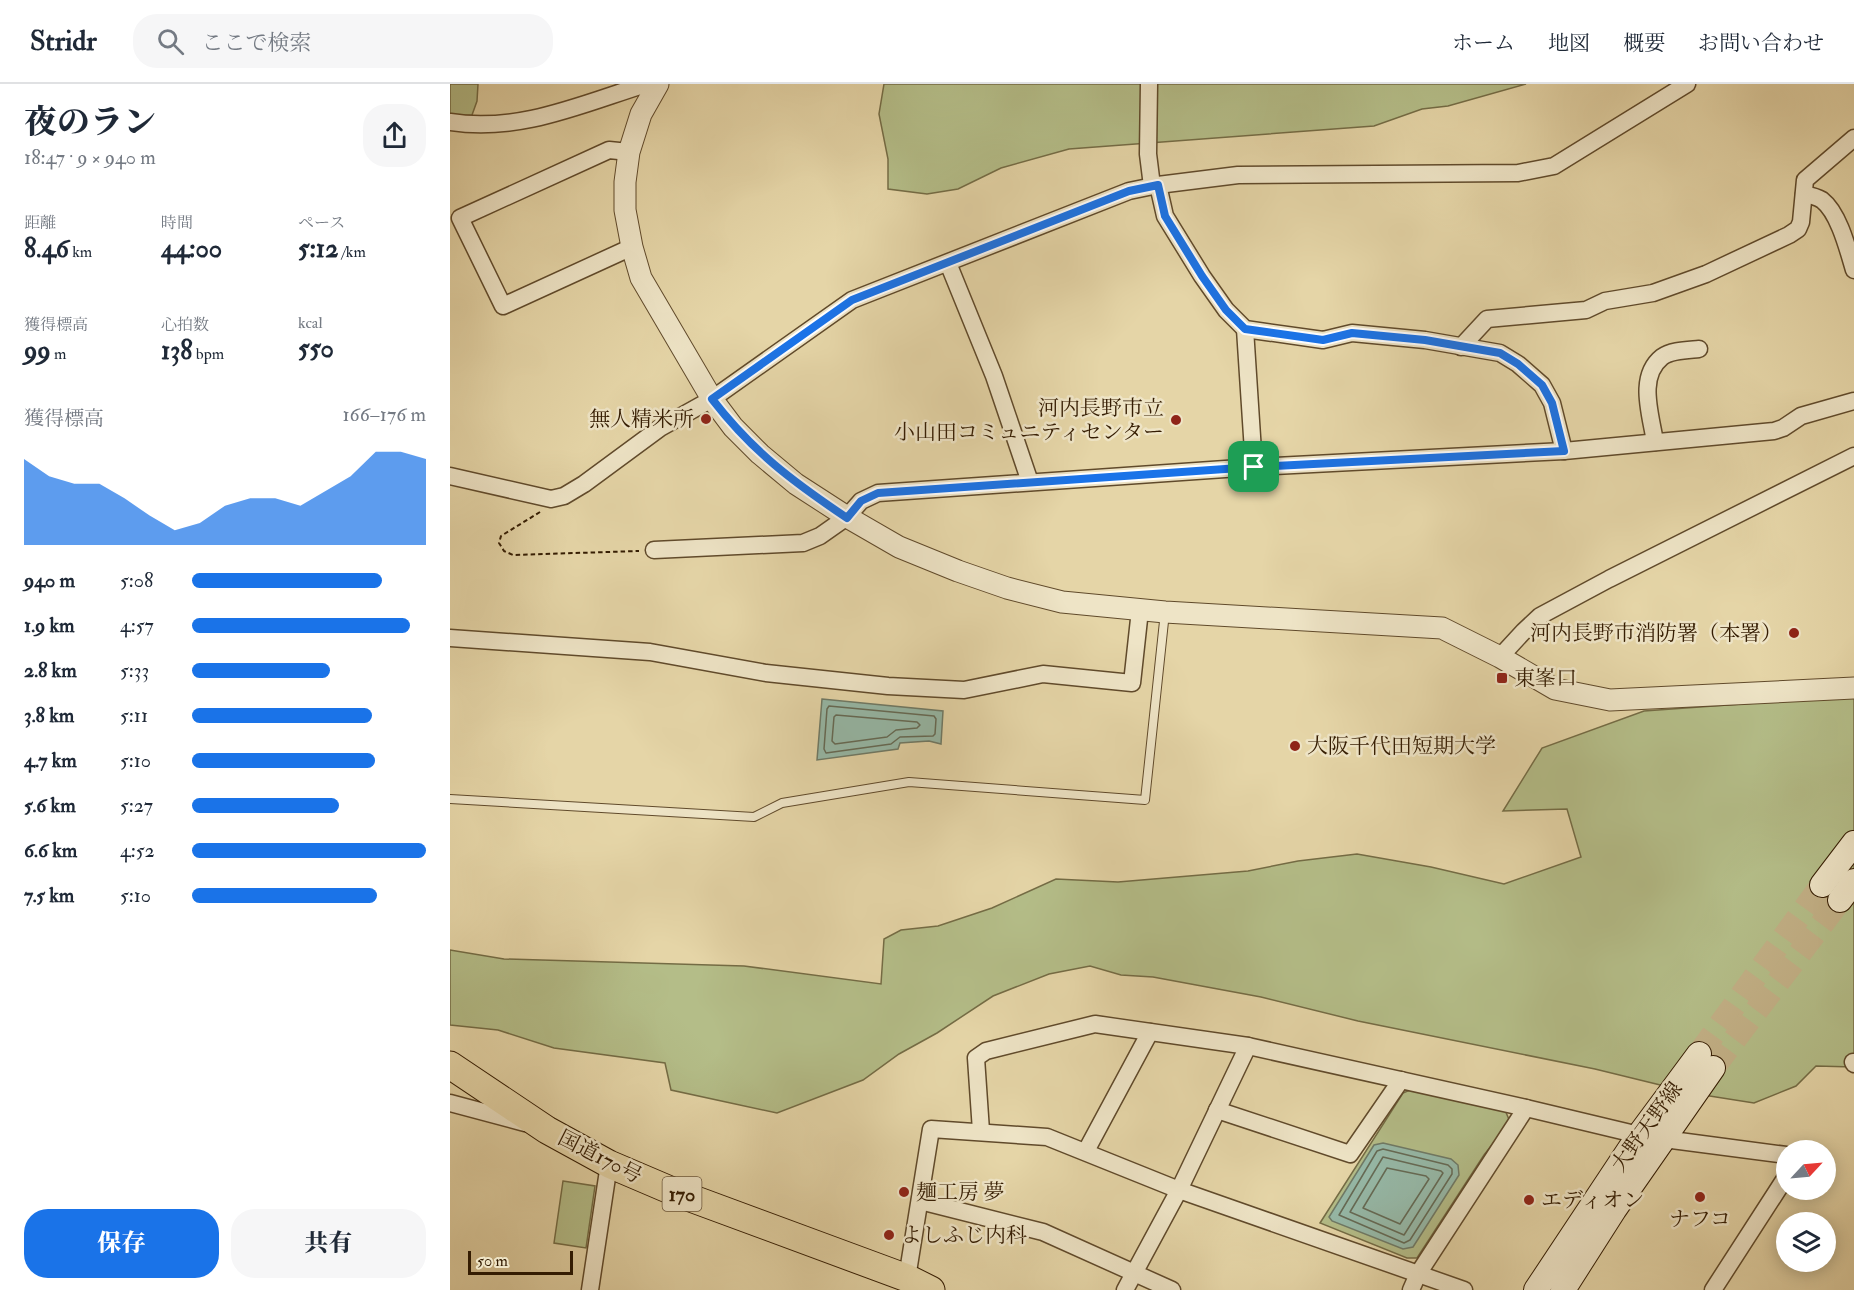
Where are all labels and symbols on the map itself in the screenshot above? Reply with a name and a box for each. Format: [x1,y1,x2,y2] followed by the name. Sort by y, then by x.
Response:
[894,395,1164,446] place label: 河内長野市立 小山田コミュニティセンター
[589,406,694,433] place label: 無人精米所
[699,412,713,426] marker: 無人精米所
[1169,413,1183,427] marker: 河内長野市立 小山田コミュニティセンター
[1228,441,1279,492] pin
[1530,620,1782,647] place label: 河内長野市消防署（本署）
[1787,626,1801,640] marker: 河内長野市消防署（本署）
[1514,665,1577,692] place label: 東峯口
[1495,671,1509,685] marker: 東峯口
[1307,733,1496,760] place label: 大阪千代田短期大学
[1288,739,1302,753] marker: 大阪千代田短期大学
[1605,1077,1689,1177] street label: 大野天野線
[553,1124,647,1190] street label: 国道170号
[1776,1140,1836,1200] north arrow
[662,1177,702,1211] road number: 170
[916,1179,1004,1206] place label: 麺工房 夢
[897,1185,911,1199] marker: 麺工房 夢
[1541,1187,1644,1214] place label: エディオン
[1693,1190,1707,1204] marker: ナフコ
[1522,1193,1536,1207] marker: エディオン
[1669,1206,1731,1233] place label: ナフコ
[901,1222,1027,1249] place label: よしふじ内科
[882,1228,896,1242] marker: よしふじ内科
[468,1248,573,1276] scale bar

